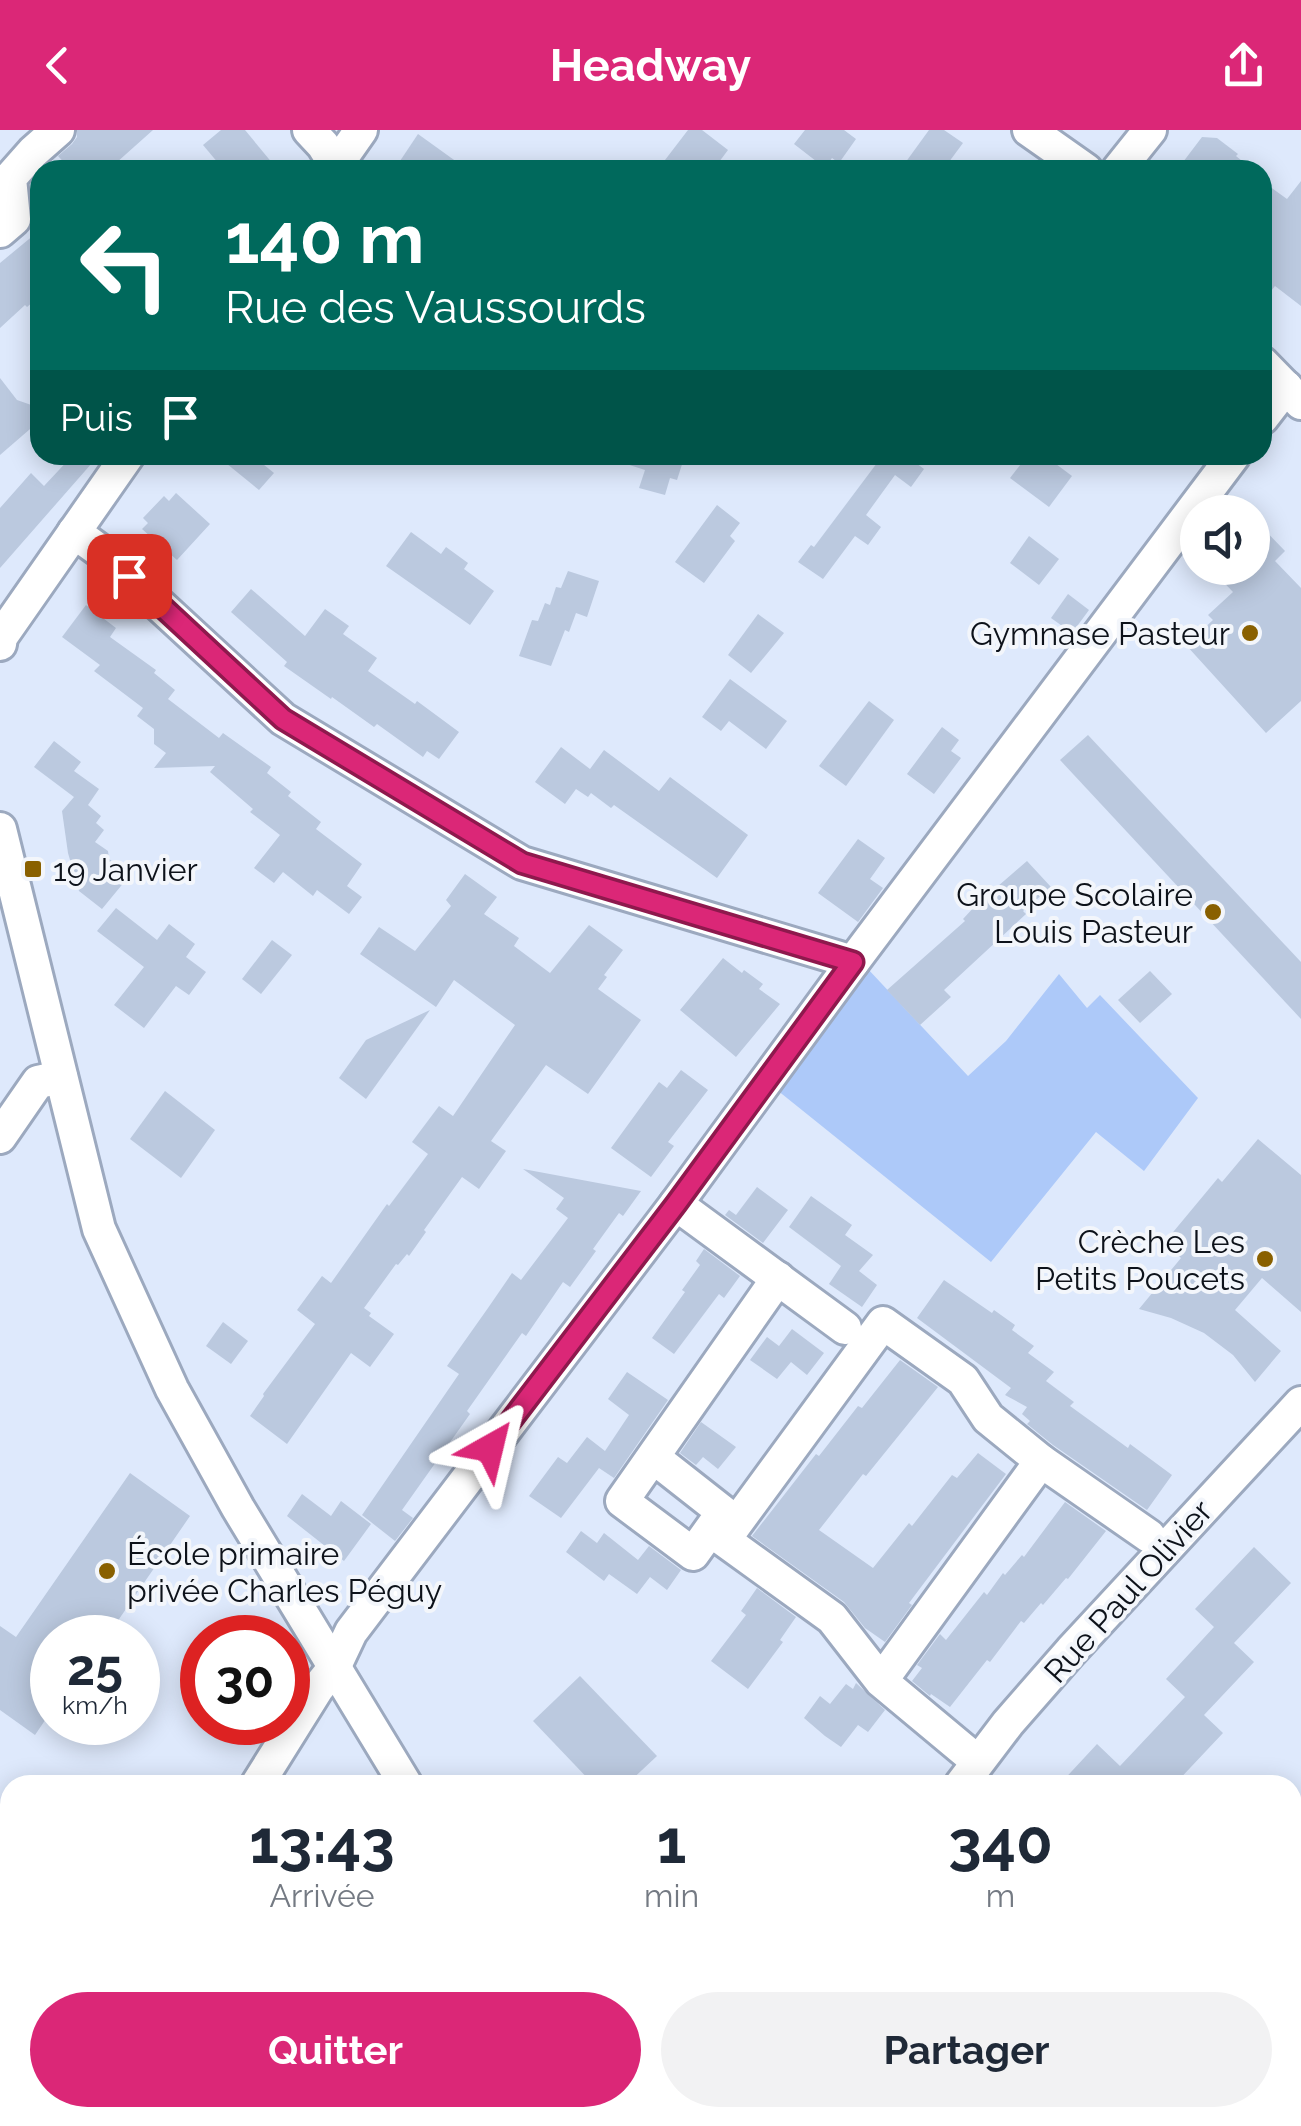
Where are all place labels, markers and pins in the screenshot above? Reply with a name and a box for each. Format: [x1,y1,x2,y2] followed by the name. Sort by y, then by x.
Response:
[87,534,172,619] pin
[970,615,1230,652] place label: Gymnase Pasteur
[1239,622,1261,644] marker: Gymnase Pasteur
[53,851,198,888] place label: 19 Janvier
[22,858,44,880] marker: 19 Janvier
[956,876,1193,950] place label: Groupe Scolaire Louis Pasteur
[1202,901,1224,923] marker: Groupe Scolaire Louis Pasteur
[1035,1223,1245,1297] place label: Crèche Les Petits Poucets
[1254,1248,1276,1270] marker: Crèche Les Petits Poucets
[127,1535,442,1609] place label: École primaire privée Charles Péguy
[96,1560,118,1582] marker: École primaire privée Charles Péguy

